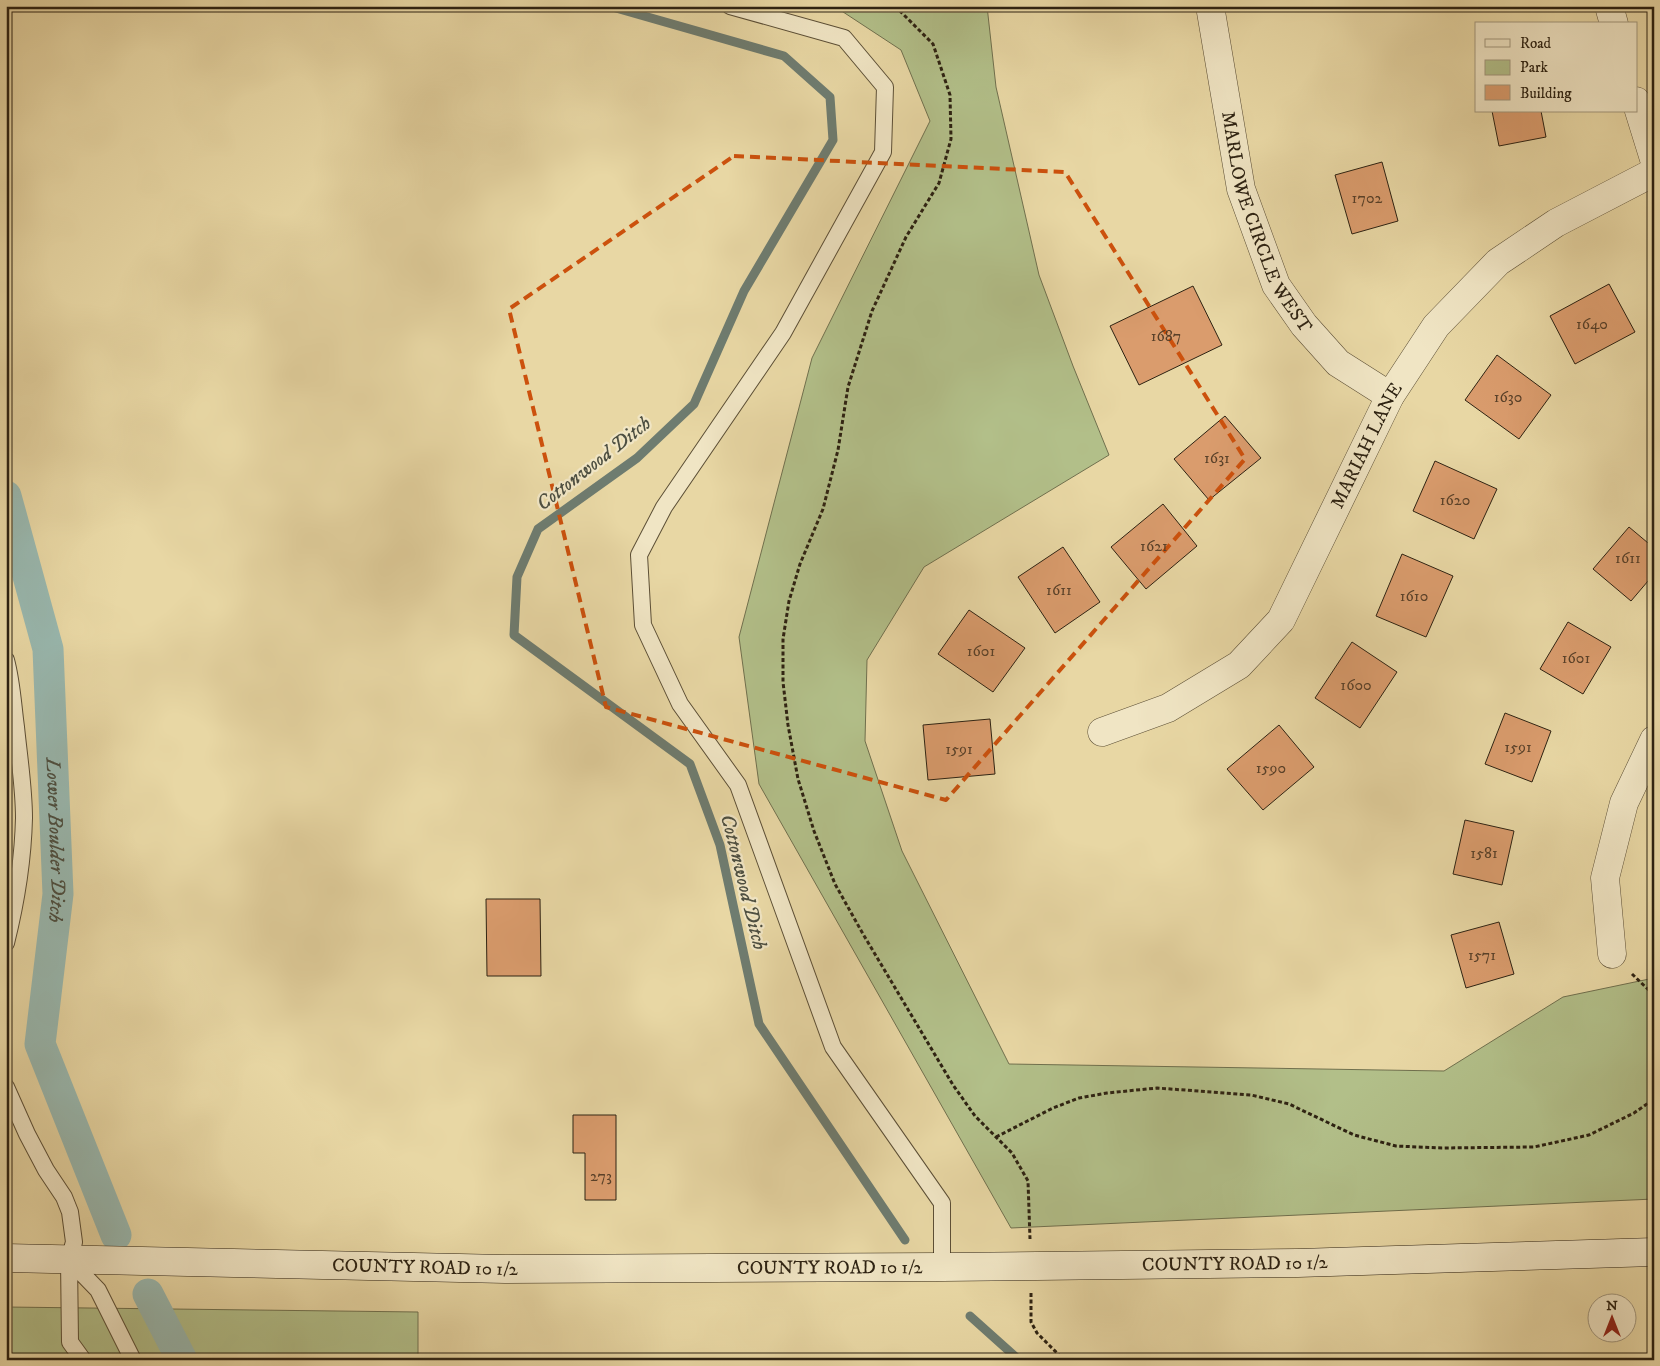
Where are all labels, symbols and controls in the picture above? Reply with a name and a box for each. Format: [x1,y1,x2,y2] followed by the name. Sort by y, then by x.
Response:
[1475,22,1638,112] legend
[1520,34,1552,53] text: Road
[1520,58,1549,77] text: Park
[1520,84,1572,103] text: Building
[1217,110,1317,337] street label: MARLOWE CIRCLE WEST
[1352,188,1383,208] house number: 1702
[1576,314,1608,334] house number: 1640
[1151,326,1181,346] house number: 1687
[1326,378,1407,512] street label: MARIAH LANE
[1494,387,1522,407] house number: 1630
[532,411,656,517] water label: Cottonwood Ditch
[1204,448,1230,468] house number: 1631
[1440,490,1470,510] house number: 1620
[1140,536,1168,556] house number: 1621
[1615,548,1641,568] house number: 1611
[1046,580,1072,600] house number: 1611
[1400,586,1428,606] house number: 1610
[967,641,995,661] house number: 1601
[1562,648,1590,668] house number: 1601
[1340,675,1372,695] house number: 1600
[1504,737,1532,757] house number: 1591
[945,739,973,759] house number: 1591
[40,756,71,924] water label: Lower Boulder Ditch
[1256,758,1286,778] house number: 1590
[714,812,772,952] water label: Cottonwood Ditch
[1470,843,1498,863] house number: 1581
[1468,945,1496,965] house number: 1571
[590,1166,612,1186] house number: 273
[1142,1251,1329,1276] street label: COUNTY ROAD 10 1/2
[332,1254,518,1281] street label: COUNTY ROAD 10 1/2
[737,1256,923,1279] street label: COUNTY ROAD 10 1/2
[1588,1294,1638,1344] north arrow
[1606,1297,1618,1315] text: N

